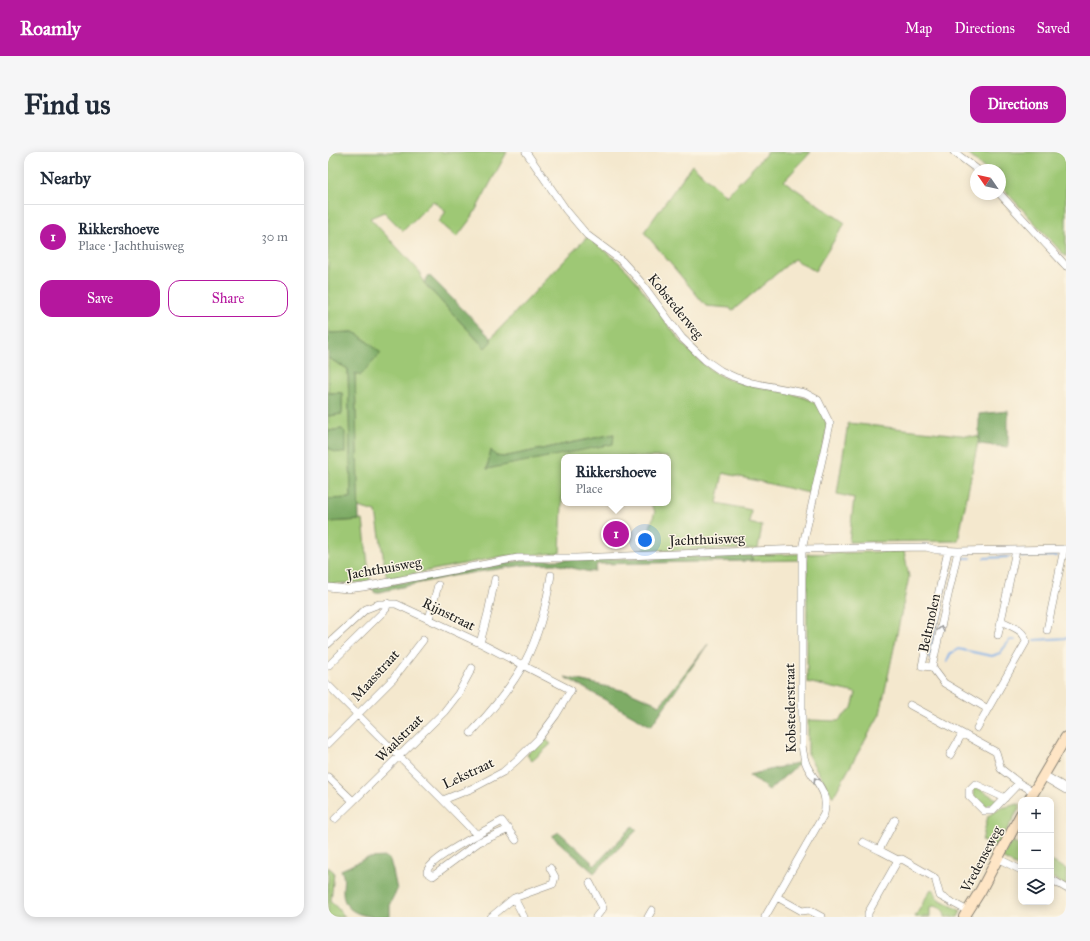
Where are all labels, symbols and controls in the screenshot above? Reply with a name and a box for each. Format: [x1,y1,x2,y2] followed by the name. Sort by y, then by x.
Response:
[20,17,81,40] text: Roamly
[905,20,932,37] text: Map
[954,20,1015,37] text: Directions
[1037,20,1070,37] text: Saved
[970,86,1066,123] button: Directions
[24,87,110,122] text: Find us
[970,164,1006,200] north arrow
[40,168,91,189] text: Nearby
[78,220,159,238] text: Rikkershoeve
[50,229,56,245] text: 1
[262,229,288,245] text: 30 m
[78,238,184,254] text: Place · Jachthuisweg
[644,270,707,343] street label: Kobstederweg
[40,280,160,317] button: Save
[168,280,288,317] button: Share
[561,454,671,506] popup
[575,463,657,481] text: Rikkershoeve
[575,481,603,497] text: Place
[603,519,629,549] pin: 1
[635,530,655,550] your location
[667,530,745,550] street label: Jachthuisweg
[344,554,423,585] street label: Jachthuisweg
[915,592,944,654] street label: Beltmolen
[420,594,478,635] street label: Rijnstraat
[936,626,944,632] one-way arrow
[348,646,403,705] street label: Maasstraat
[781,663,800,753] street label: Kobstederstraat
[372,711,427,766] street label: Waalstraat
[440,754,497,793] street label: Lekstraat
[813,777,821,784] one-way arrow
[1018,797,1054,905] map controls
[1018,797,1054,833] button: +
[956,823,1006,896] street label: Vredenseweg
[1018,833,1054,869] button: −
[1018,869,1054,905] button: layers

